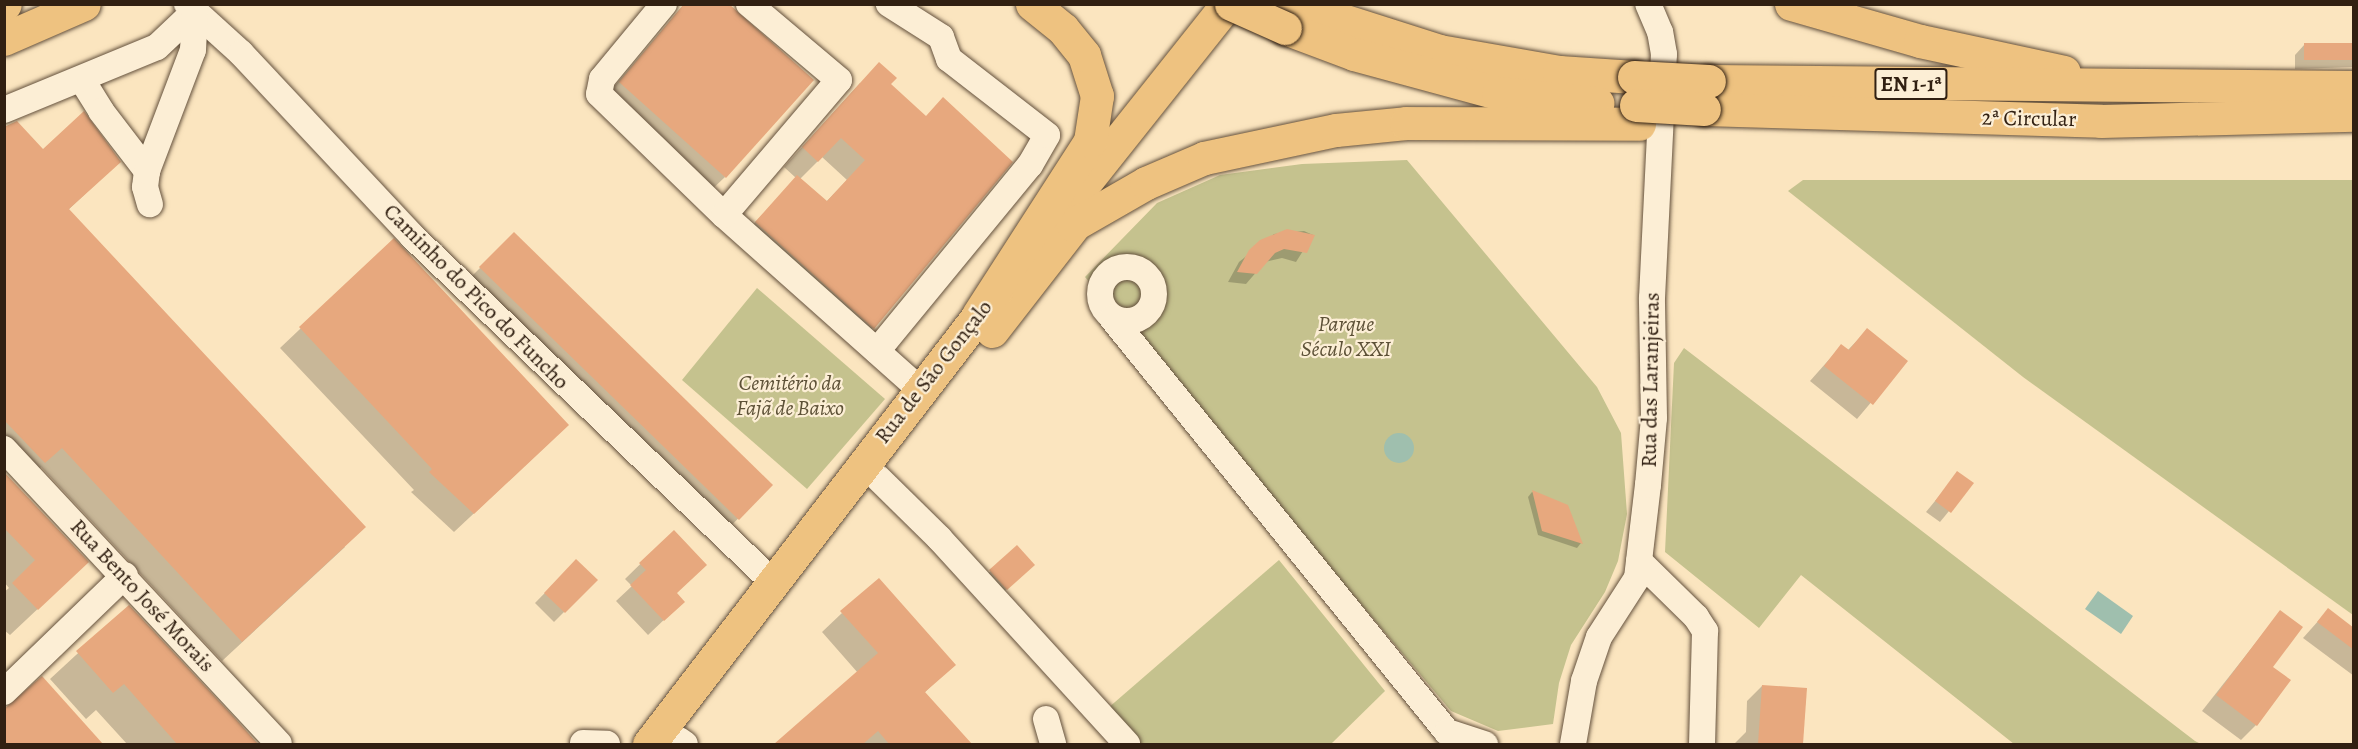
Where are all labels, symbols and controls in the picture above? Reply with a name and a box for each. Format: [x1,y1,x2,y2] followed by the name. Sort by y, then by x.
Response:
[1874,66,1948,102] road number: EN 1-1ª
[1981,105,2077,133] street label: 2ª Circular
[378,199,574,395] street label: Caminho do Pico do Funcho
[1636,292,1666,468] street label: Rua das Laranjeiras
[870,295,998,449] street label: Rua de São Gonçalo
[1301,311,1391,362] park label: Parque Século XXI
[736,370,844,422] park label: Cemitério da Fajã de Baixo
[64,514,220,678] street label: Rua Bento José Morais

